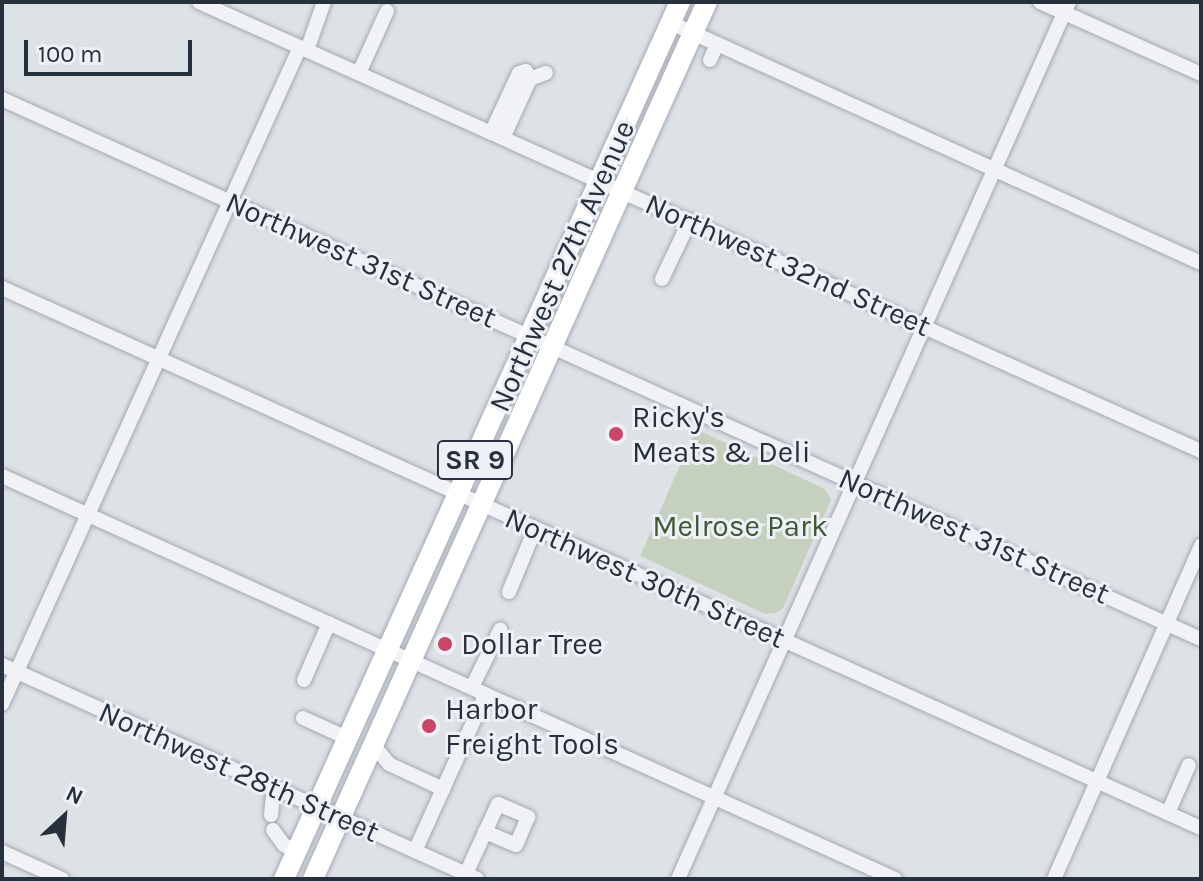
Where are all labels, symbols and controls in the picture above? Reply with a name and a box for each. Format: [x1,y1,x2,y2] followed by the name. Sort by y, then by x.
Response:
[28,24,196,74] scale bar
[38,40,103,68] text: 100 m
[481,115,643,417] street label: Northwest 27th Avenue
[220,184,502,336] street label: Northwest 31st Street
[640,186,936,344] street label: Northwest 32nd Street
[632,399,811,470] place label: Ricky's Meats & Deli
[607,425,625,443] marker: Ricky's Meats & Deli
[435,436,515,484] road number: SR 9
[833,460,1115,612] street label: Northwest 31st Street
[499,500,791,656] street label: Northwest 30th Street
[652,508,828,544] park label: Melrose Park
[461,626,603,662] place label: Dollar Tree
[436,635,454,653] marker: Dollar Tree
[445,691,619,762] place label: Harbor Freight Tools
[93,694,385,850] street label: Northwest 28th Street
[420,717,438,735] marker: Harbor Freight Tools
[24,777,104,857] north arrow
[62,780,87,811] text: N

